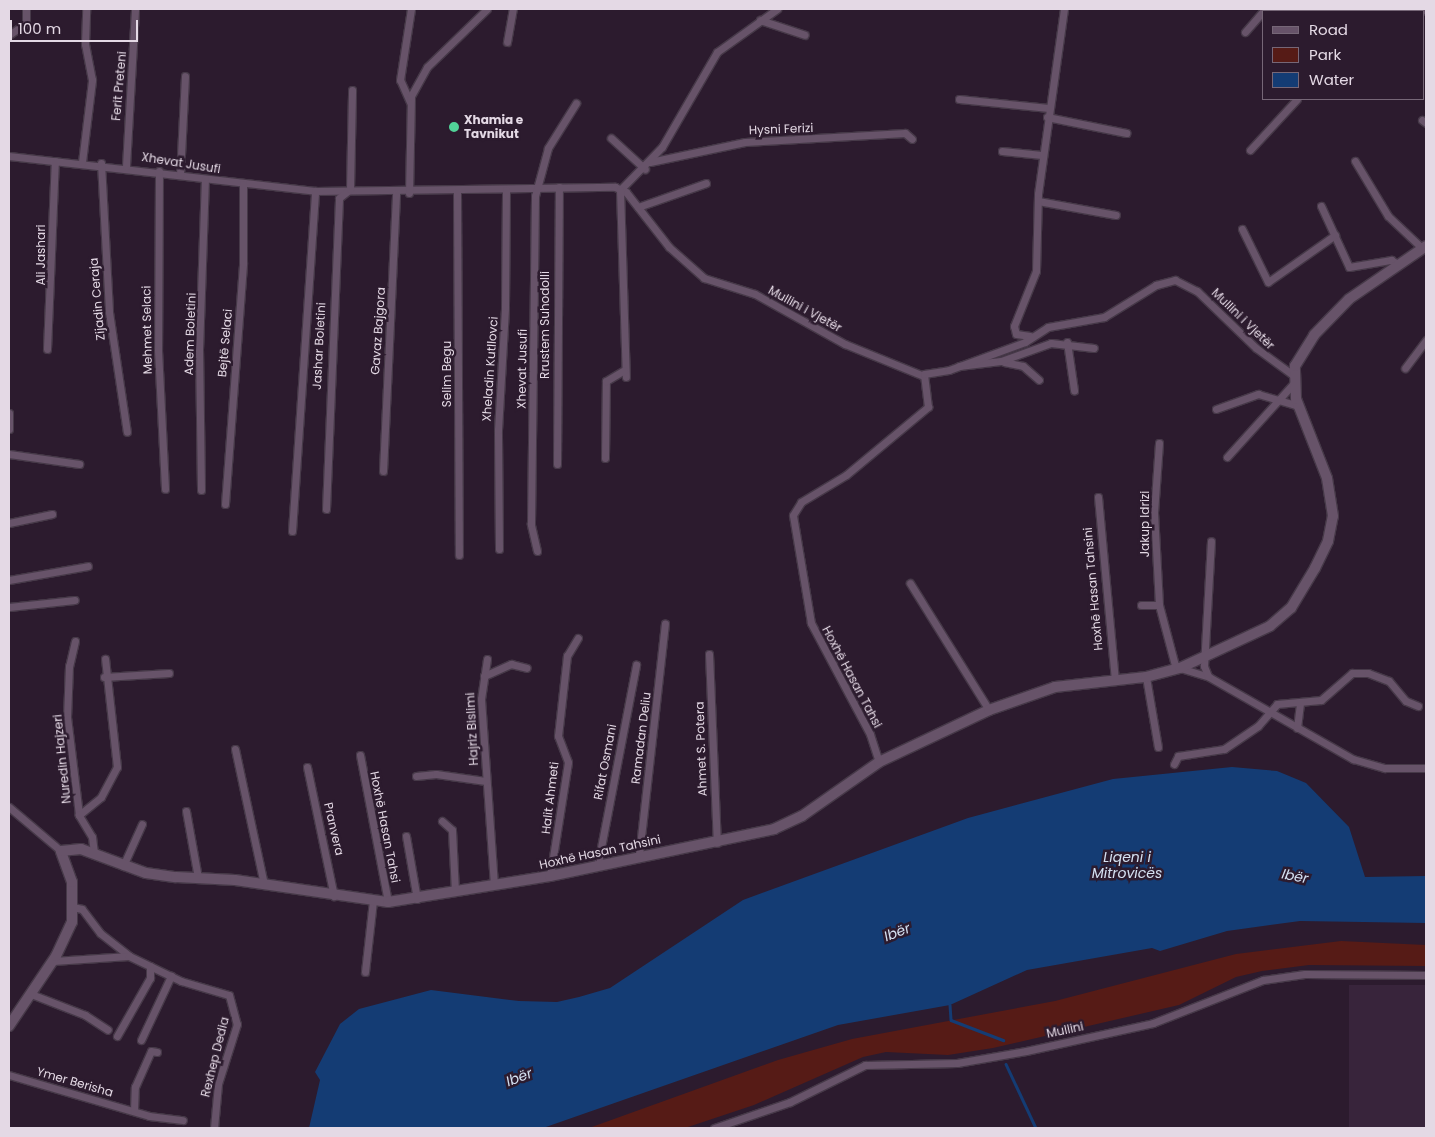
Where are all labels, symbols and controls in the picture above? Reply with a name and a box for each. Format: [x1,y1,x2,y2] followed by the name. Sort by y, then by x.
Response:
[12,10,140,42] scale bar
[1262,10,1425,100] legend
[18,18,61,39] text: 100 m
[1309,19,1348,40] text: Road
[1309,44,1341,65] text: Park
[109,51,129,121] street label: Ferit Preteni
[1309,69,1354,90] text: Water
[464,113,523,141] place label: Xhamia e Tavnikut
[448,121,460,133] marker: Xhamia e Tavnikut
[749,121,813,137] street label: Hysni Ferizi
[140,150,222,176] street label: Xhevat Jusufi
[34,224,48,286] street label: Ali Jashari
[86,257,108,341] street label: Zijadin Ceraja
[538,271,552,379] street label: Rrustem Suhodolli
[766,283,844,335] street label: Mullini i Vjetër
[1209,285,1277,353] street label: Mullini i Vjetër
[139,286,155,374] street label: Mehmet Selaci
[368,287,388,375] street label: Gavaz Bajgora
[181,292,199,376] street label: Adem Boletini
[310,302,328,390] street label: Jashar Boletini
[215,308,235,378] street label: Bejtë Selaci
[479,316,501,422] street label: Xheladin Kutllovci
[514,329,530,409] street label: Xhevat Jusufi
[440,341,454,407] street label: Selim Begu
[1138,491,1152,557] street label: Jakup Idrizi
[1080,527,1106,651] street label: Hoxhë Hasan Tahsini
[819,624,885,730] street label: Hoxhë Hasan Tahsi
[628,691,654,785] street label: Ramadan Deliu
[463,692,481,766] street label: Hajriz Bislimi
[692,701,710,797] street label: Ahmet S. Potera
[50,714,74,804] street label: Nuredin Hajzeri
[591,723,619,801] street label: Rifat Osmani
[538,761,562,835] street label: Halit Ahmeti
[367,770,403,884] street label: Hoxhë Hasan Tahsi
[321,801,347,857] street label: Pranvera
[538,832,662,872] street label: Hoxhë Hasan Tahsini
[1092,849,1162,882] water label: Liqeni i Mitrovicës
[1280,865,1310,887] water label: Ibër
[881,919,913,945] water label: Ibër
[198,1015,232,1099] street label: Rexhep Dedia
[1045,1019,1085,1041] street label: Mullini
[35,1064,115,1100] street label: Ymer Berisha
[503,1064,535,1090] water label: Ibër

